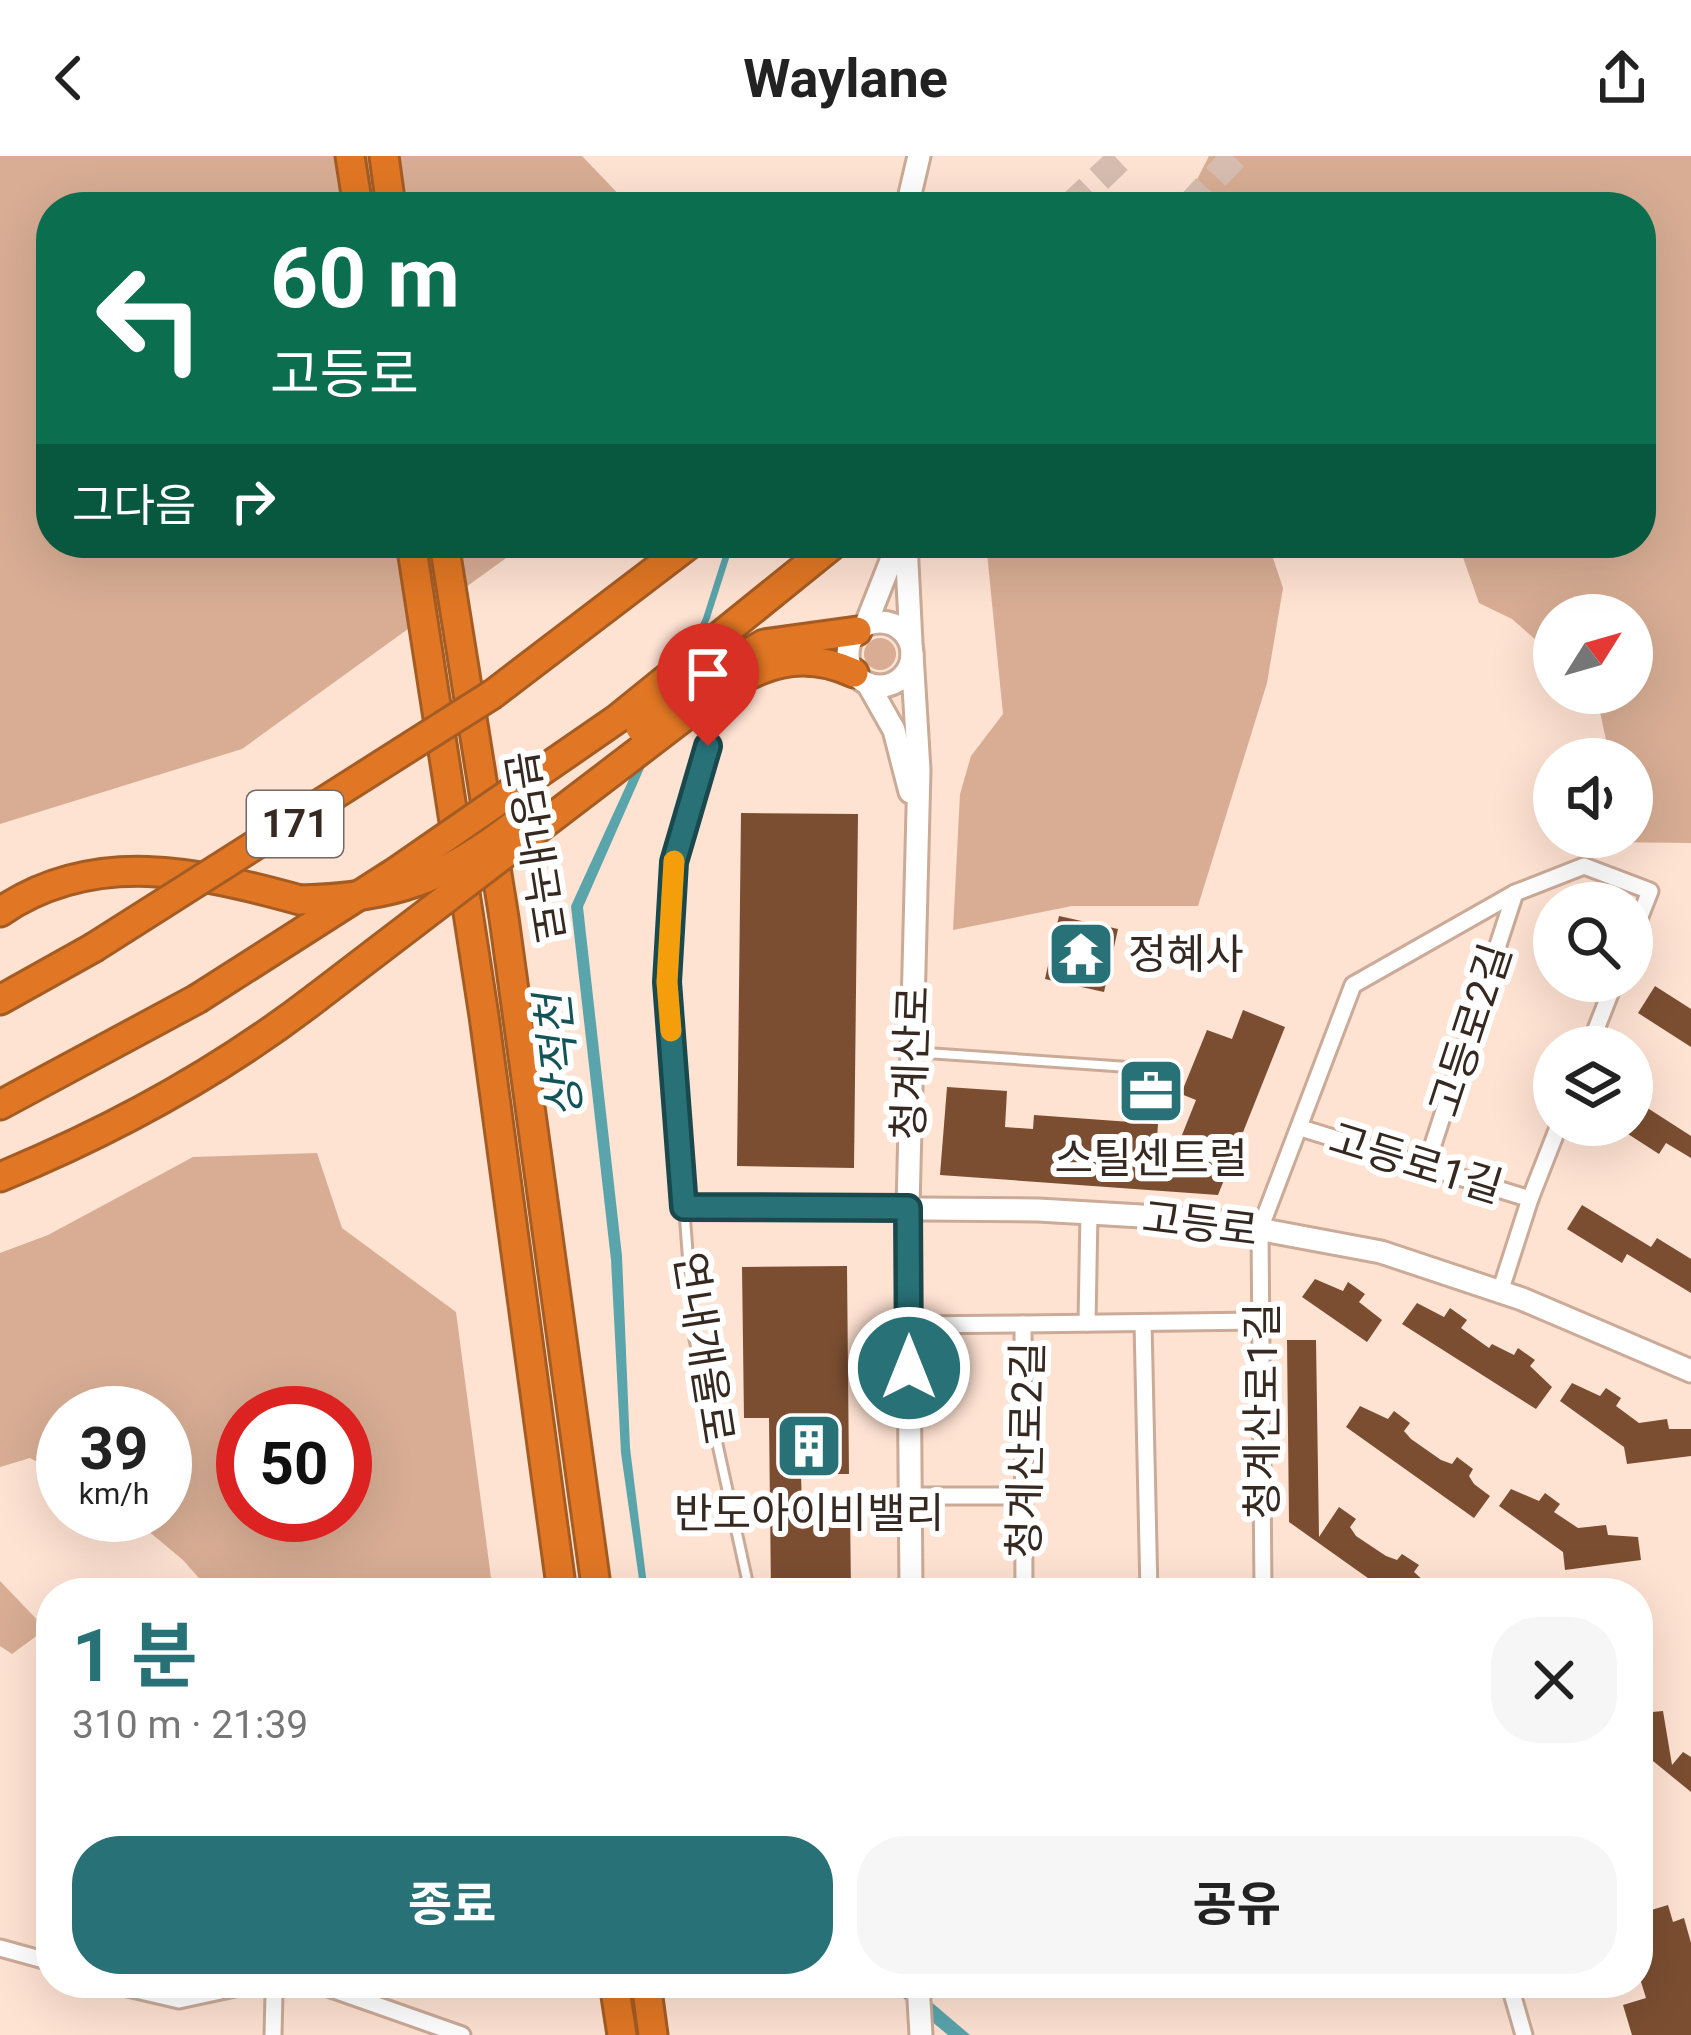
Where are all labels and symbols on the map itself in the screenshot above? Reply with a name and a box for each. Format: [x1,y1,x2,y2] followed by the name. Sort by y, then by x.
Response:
[1533,594,1653,714] north arrow
[657,623,759,746] pin
[496,748,574,946] street label: 분당내곡로
[247,791,343,857] road number: 171
[1046,919,1116,989] temple icon: 정혜사
[1128,930,1244,979] place label: 정혜사
[1419,938,1521,1122] street label: 고등로2길
[884,985,938,1141] street label: 청계산로
[526,987,592,1121] water label: 상적천
[1116,1056,1186,1126] office icon: 스틸센트럴
[1324,1114,1508,1212] street label: 고등로1길
[1054,1134,1248,1183] place label: 스틸센트럴
[1139,1193,1261,1255] street label: 고등로
[665,1249,743,1447] street label: 연내개울로
[1238,1303,1287,1519] street label: 청계산로1길
[846,1305,972,1431] position arrow
[1000,1341,1052,1559] street label: 청계산로2길
[216,1386,372,1542] speed limit sign: 50
[774,1411,844,1481] building icon: 반도아이비밸리
[674,1489,944,1538] place label: 반도아이비밸리

